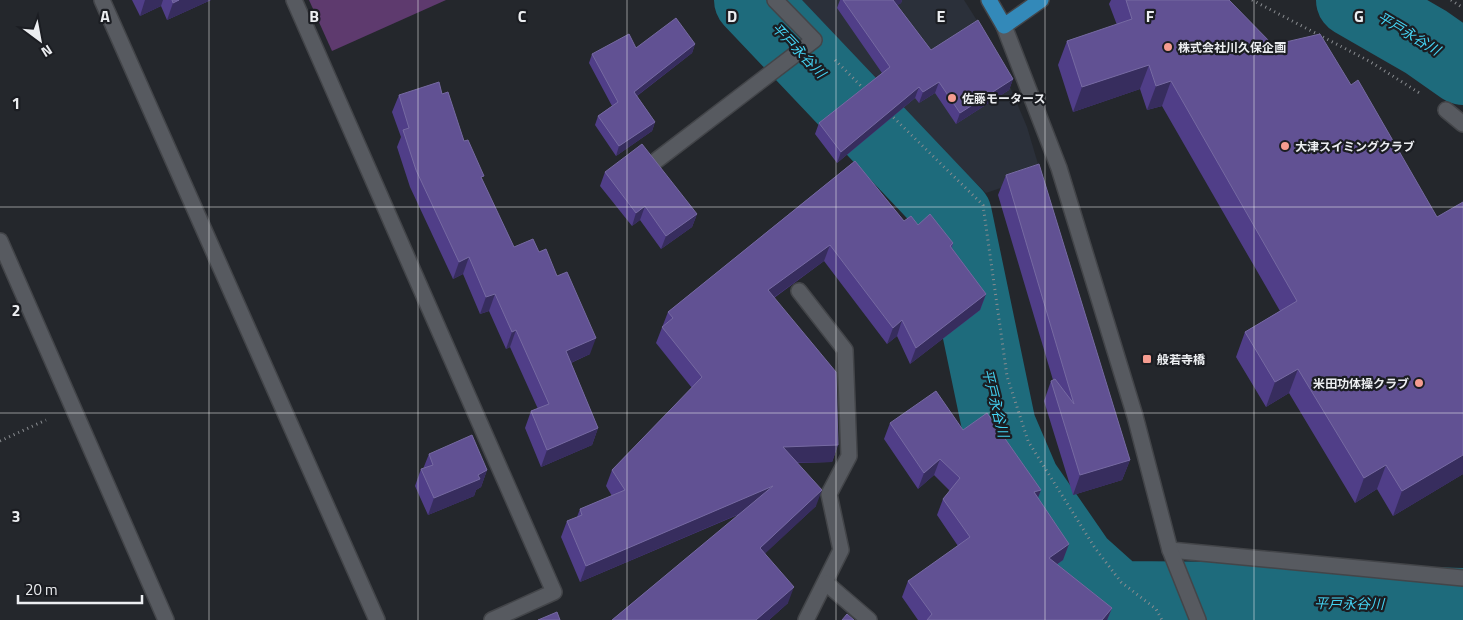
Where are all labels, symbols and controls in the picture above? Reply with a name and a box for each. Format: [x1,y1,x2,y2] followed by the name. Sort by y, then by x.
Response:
[100,4,110,28] text: A
[309,4,319,28] text: B
[518,4,527,28] text: C
[727,4,737,28] text: D
[937,4,946,28] text: E
[1146,4,1155,28] text: F
[1354,4,1364,28] text: G
[1374,6,1446,61] water label: 平戸永谷川
[15,15,65,65] north arrow
[767,18,832,84] water label: 平戸永谷川
[1178,38,1286,57] place label: 株式会社川久保企画
[37,40,57,63] text: N
[1162,41,1174,53] marker: 株式会社川久保企画
[962,89,1045,108] place label: 佐藤モータース
[12,91,20,115] text: 1
[946,92,958,104] marker: 佐藤モータース
[1295,137,1415,156] place label: 大津スイミングクラブ
[1279,140,1291,152] marker: 大津スイミングクラブ
[12,298,20,322] text: 2
[1157,350,1206,369] place label: 般若寺橋
[1141,353,1153,365] marker: 般若寺橋
[977,366,1015,441] water label: 平戸永谷川
[1313,374,1409,393] place label: 米田功体操クラブ
[1413,377,1425,389] marker: 米田功体操クラブ
[12,504,20,528] text: 3
[18,572,141,604] scale bar
[25,578,58,601] text: 20 m
[1314,592,1386,614] water label: 平戸永谷川

